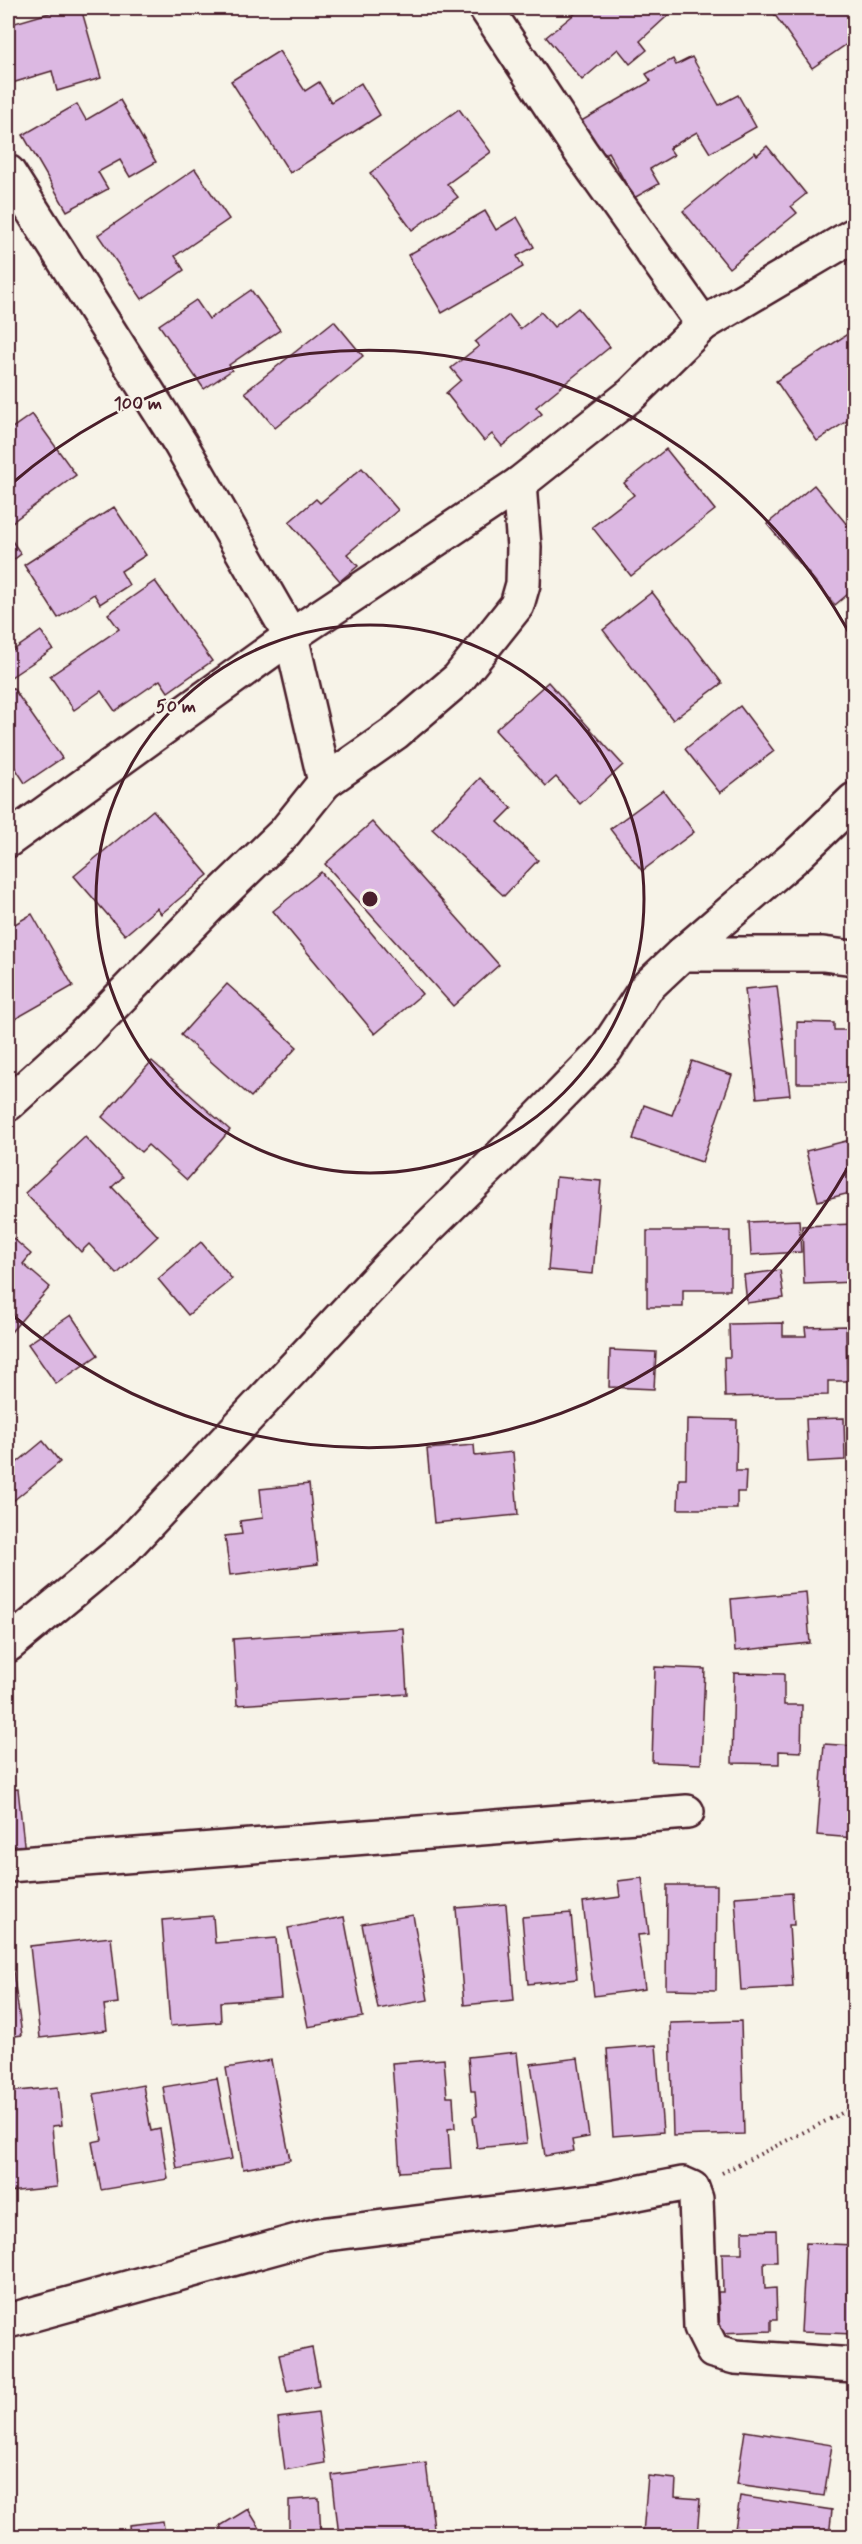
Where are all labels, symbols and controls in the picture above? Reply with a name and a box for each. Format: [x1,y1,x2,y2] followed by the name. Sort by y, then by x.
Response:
[114,392,162,416] text: 100 m
[156,695,196,719] text: 50 m
[360,889,380,909] centre of rings

